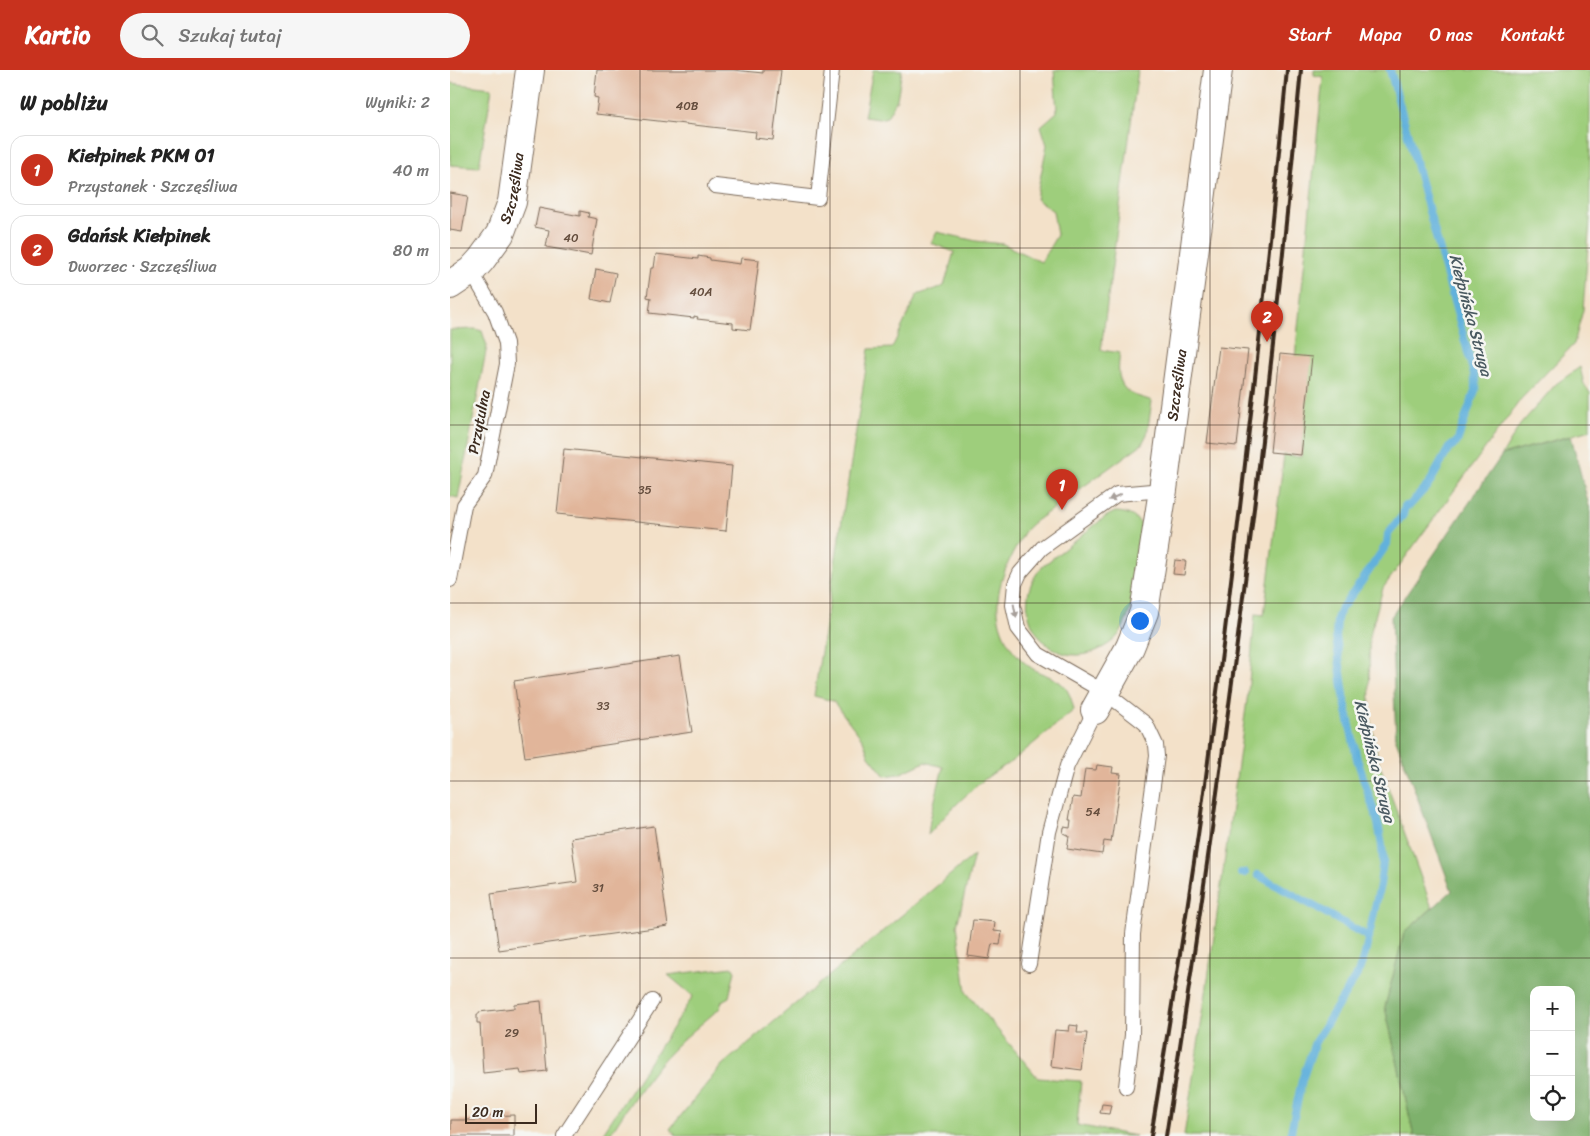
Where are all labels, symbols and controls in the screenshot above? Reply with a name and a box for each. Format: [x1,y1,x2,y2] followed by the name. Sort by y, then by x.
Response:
[120,13,470,58] search box
[25,14,90,56] text: Kartio
[178,19,282,52] text: Szukaj tutaj
[1288,19,1331,51] text: Start
[1359,19,1402,51] text: Mapa
[1430,19,1473,51] text: O nas
[1501,19,1565,51] text: Kontakt
[138,21,166,49] icon: search
[20,84,108,122] text: W pobliżu
[365,88,430,117] text: Wyniki: 2
[676,95,699,117] house number: 40B
[68,139,215,172] text: Kiełpinek PKM 01
[492,151,532,228] street label: Szczęśliwa
[34,156,40,185] text: 1
[392,156,429,185] text: 40 m
[68,172,237,201] text: Przystanek · Szczęśliwa
[68,219,211,252] text: Gdańsk Kiełpinek
[563,227,579,249] house number: 40
[32,236,42,265] text: 2
[393,236,429,265] text: 80 m
[1441,251,1502,381] water label: Kiełpińska Struga
[68,252,217,281] text: Dworzec · Szczęśliwa
[690,281,713,303] house number: 40A
[1251,301,1283,342] pin: 2
[1159,347,1194,423] street label: Szczęśliwa
[460,387,498,456] street label: Przytulna
[1046,469,1078,510] pin: 1
[638,479,652,501] house number: 35
[1108,492,1123,501] one-way arrow
[1011,604,1019,619] one-way arrow
[1127,608,1153,634] your location
[596,695,610,717] house number: 33
[1346,697,1405,827] water label: Kiełpińska Struga
[1086,801,1101,823] house number: 54
[592,877,604,899] house number: 31
[1530,986,1575,1121] map controls
[1530,986,1575,1031] button: +
[505,1022,519,1044] house number: 29
[1530,1031,1575,1076] button: −
[1530,1076,1575,1121] button: locate
[472,1100,503,1125] text: 20 m
[465,1101,538,1124] scale bar

